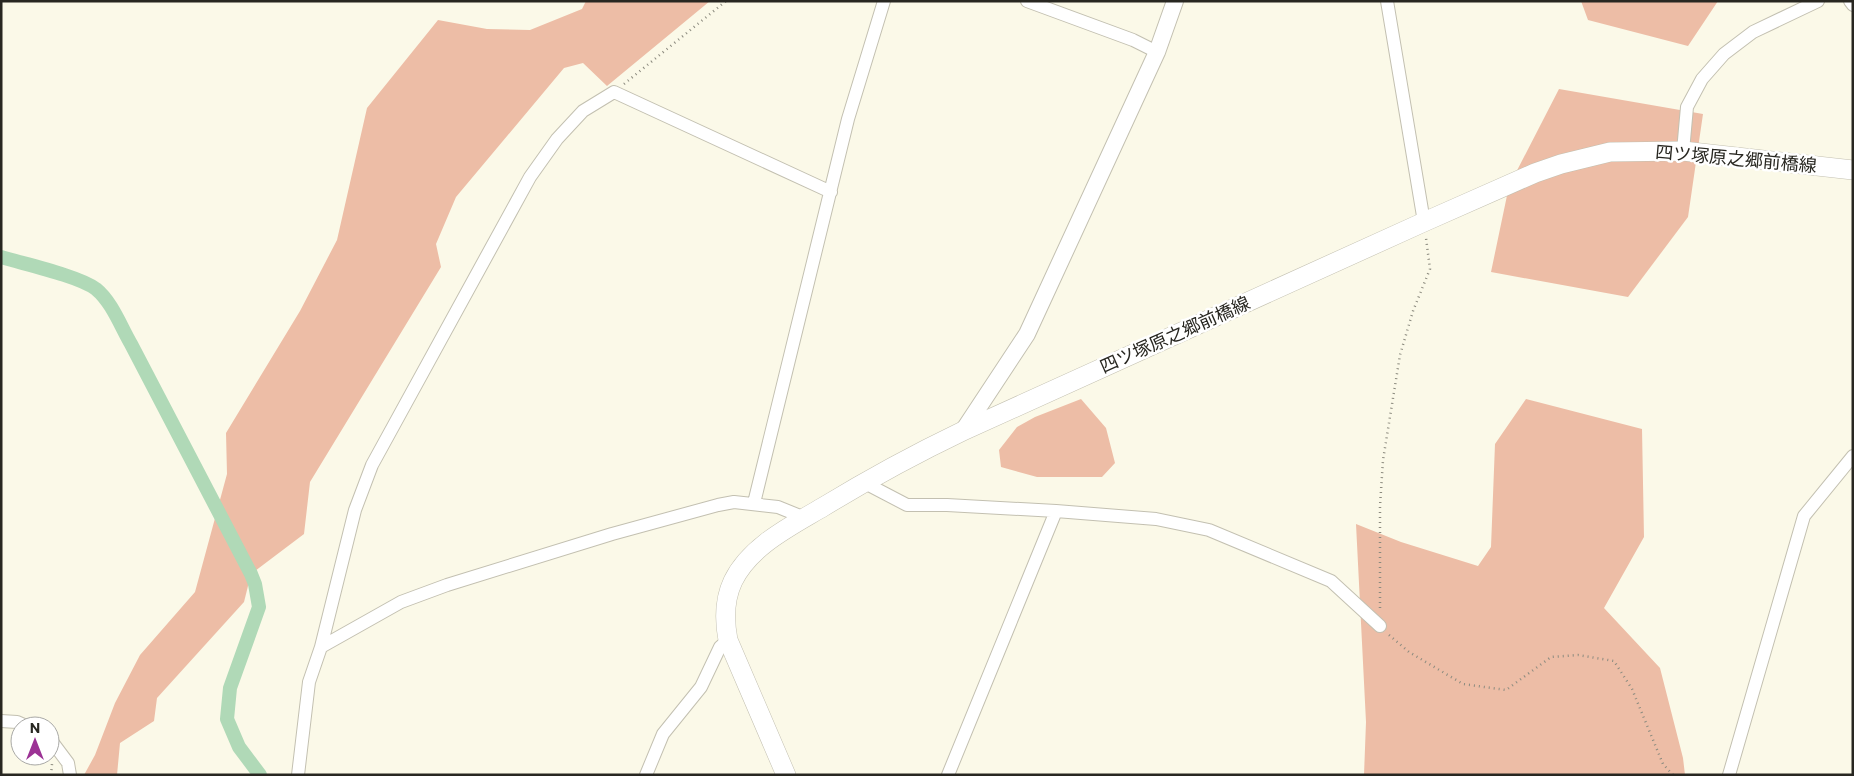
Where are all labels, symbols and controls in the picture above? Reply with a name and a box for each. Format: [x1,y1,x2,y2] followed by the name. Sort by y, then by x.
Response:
[1654,140,1818,176] street label: 四ツ塚原之郷前橋線
[1096,291,1253,377] street label: 四ツ塚原之郷前橋線
[10,716,60,766] north arrow
[30,719,40,736] text: N

